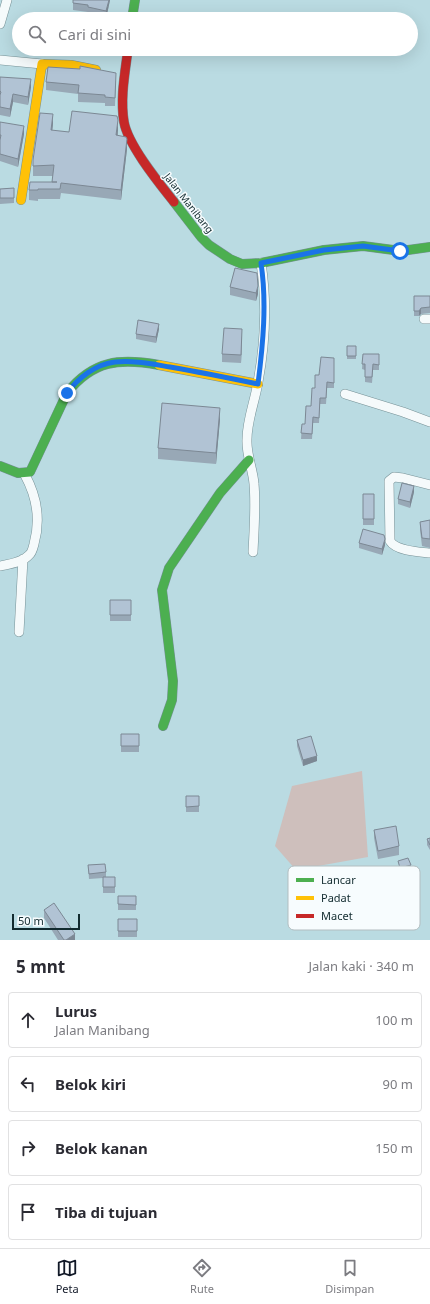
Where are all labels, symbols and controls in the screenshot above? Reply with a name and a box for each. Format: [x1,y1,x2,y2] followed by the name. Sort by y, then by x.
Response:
[12,12,418,56] search box
[26,23,48,45] icon: search
[58,24,131,44] text: Cari di sini
[160,169,217,236] street label: Jalan Manibang
[391,242,409,260] route start
[58,384,76,402] route end
[288,866,420,930] legend
[321,872,356,887] text: Lancar
[321,890,351,905] text: Padat
[321,908,353,923] text: Macet
[12,912,80,931] scale bar
[18,913,44,928] text: 50 m
[16,955,65,978] text: 5 mnt
[308,957,414,975] text: Jalan kaki · 340 m
[55,1001,97,1021] text: Lurus
[17,1009,39,1031] icon: ahead
[375,1011,413,1029] text: 100 m
[55,1021,150,1039] text: Jalan Manibang
[17,1073,39,1095] icon: left
[55,1074,126,1094] text: Belok kiri
[383,1075,413,1093] text: 90 m
[17,1137,39,1159] icon: right
[55,1138,148,1158] text: Belok kanan
[375,1139,413,1157] text: 150 m
[17,1201,39,1223] icon: arrive
[55,1202,158,1222] text: Tiba di tujuan
[56,1257,79,1296] tab: Peta
[190,1257,214,1296] tab: Rute
[325,1257,374,1296] tab: Disimpan

